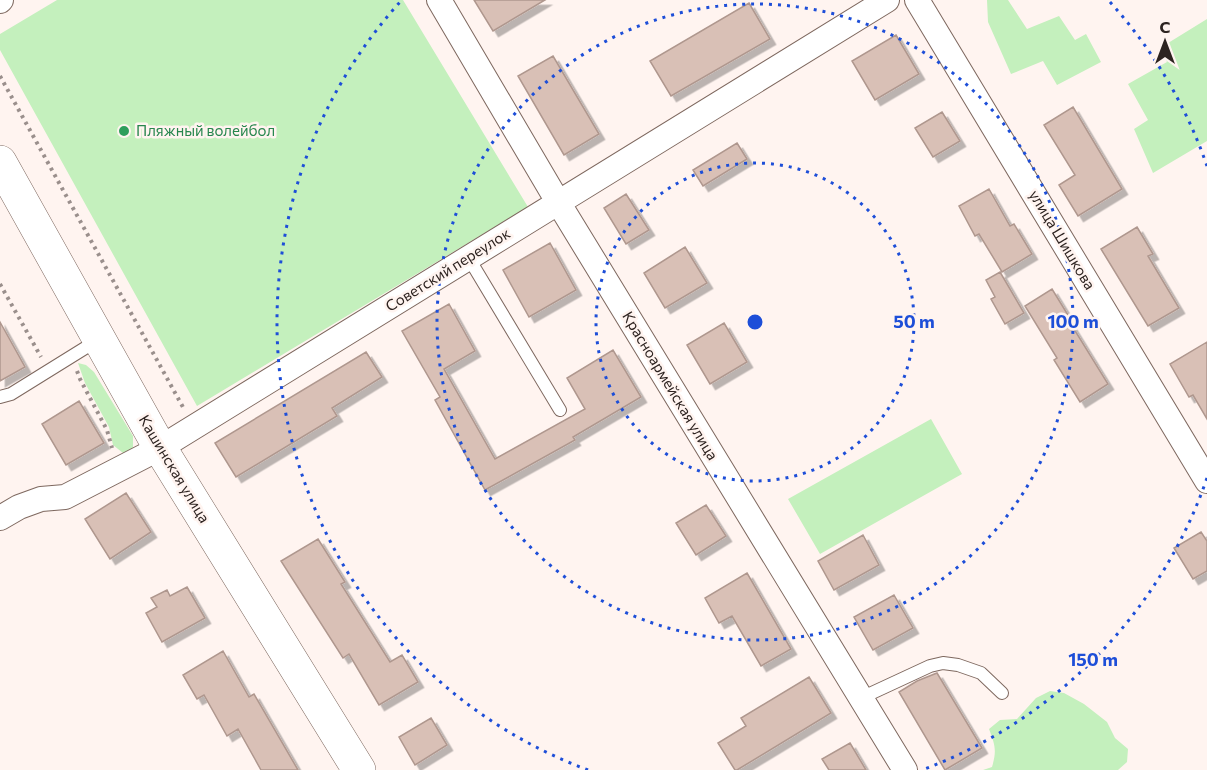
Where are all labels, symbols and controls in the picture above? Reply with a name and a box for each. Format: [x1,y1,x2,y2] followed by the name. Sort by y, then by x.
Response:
[1135,12,1195,72] north arrow
[1160,17,1171,36] text: С
[136,121,275,139] place label: Пляжный волейбол
[117,124,131,138] marker: Пляжный волейбол
[1026,186,1100,293] street label: улица Шишкова
[382,224,513,315] street label: Советский переулок
[619,308,722,463] street label: Красноармейская улица
[893,310,935,332] text: 50 m
[1047,310,1099,332] text: 100 m
[745,312,765,332] centre of rings
[136,411,214,526] street label: Кашинская улица
[1068,648,1118,670] text: 150 m

